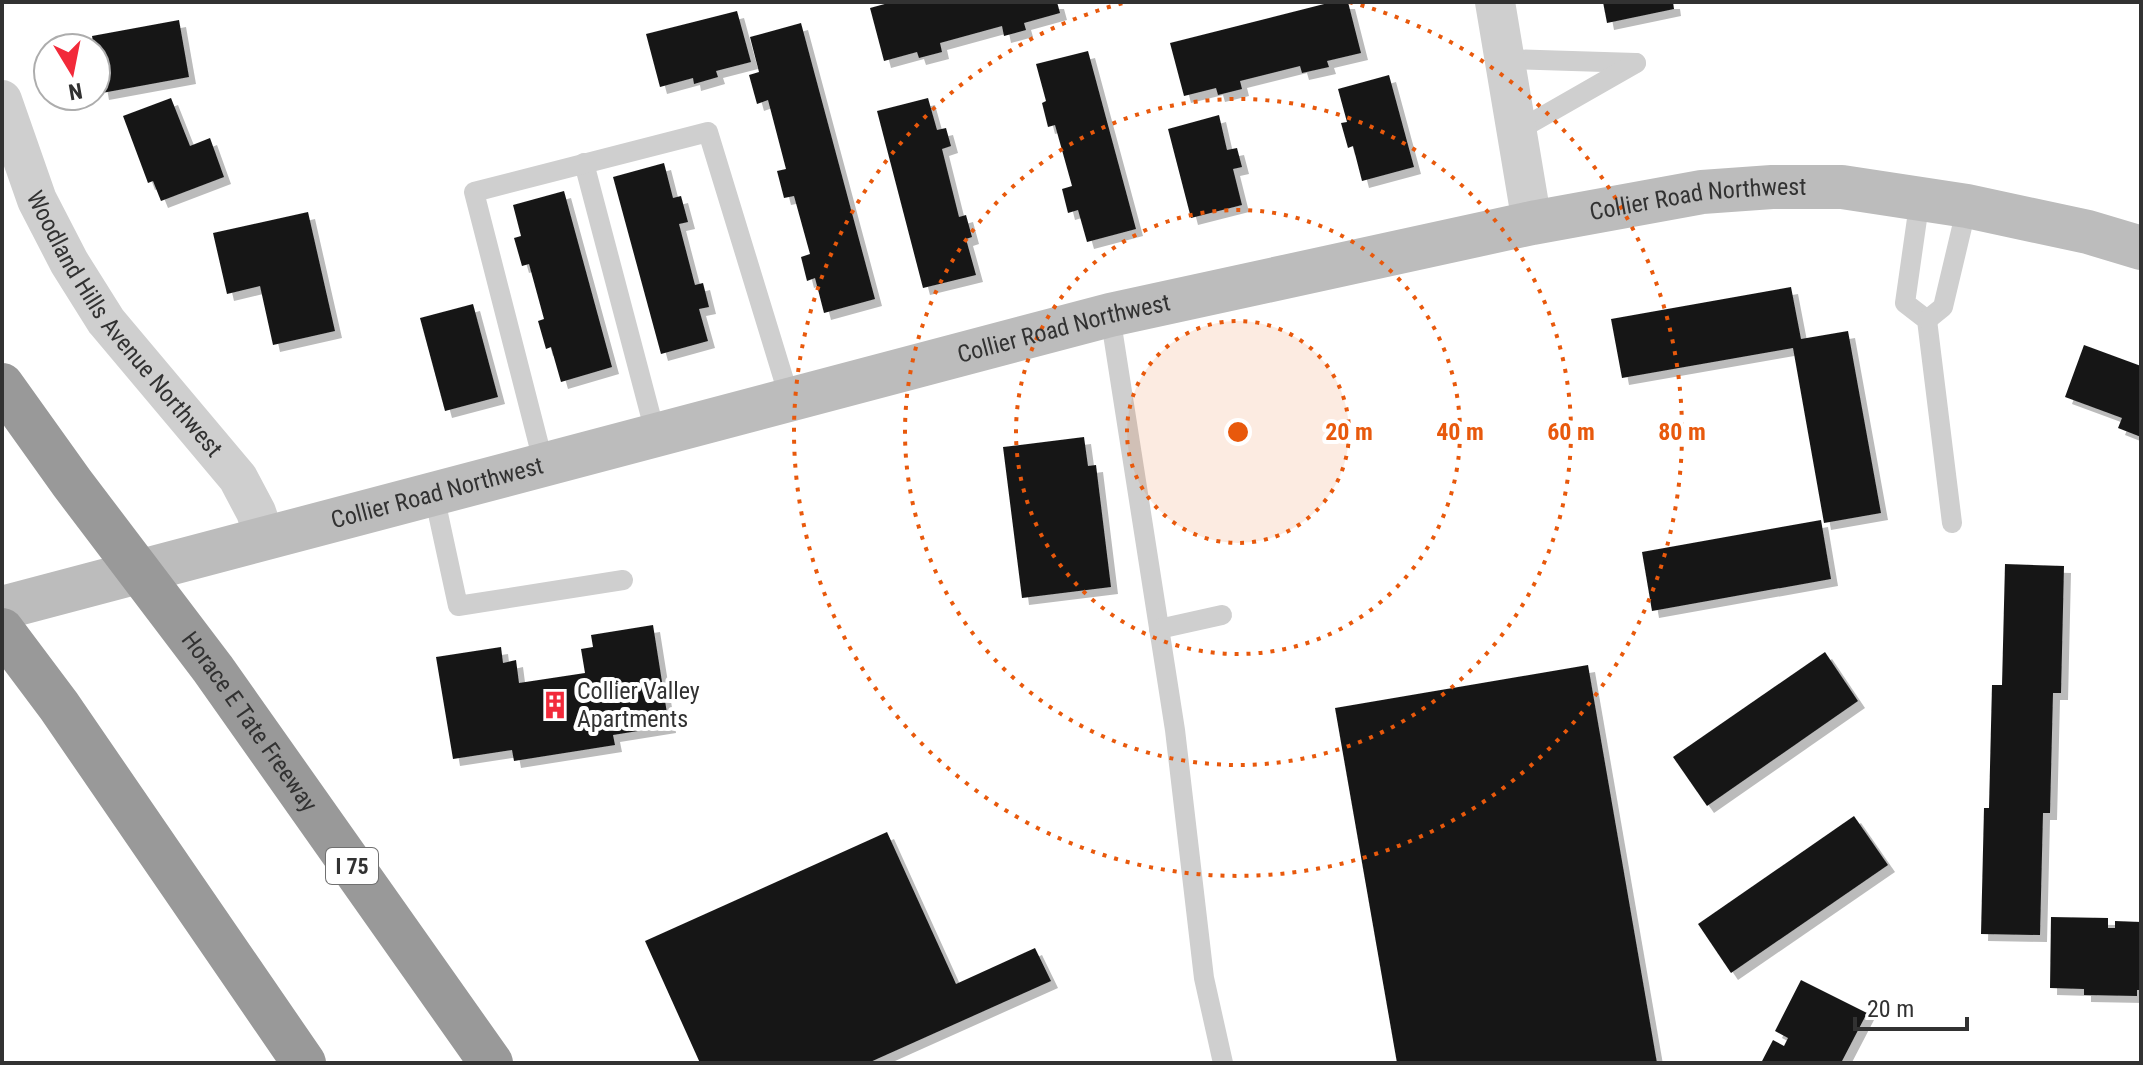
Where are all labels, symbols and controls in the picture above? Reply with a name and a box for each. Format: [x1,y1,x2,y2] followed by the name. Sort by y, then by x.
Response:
[32,32,112,112] north arrow
[67,78,84,105] text: N
[1587,173,1806,226] street label: Collier Road Northwest
[21,186,228,463] street label: Woodland Hills Avenue Northwest
[954,288,1173,369] street label: Collier Road Northwest
[1224,418,1252,446] centre of rings
[1325,418,1373,446] text: 20 m
[1436,418,1484,446] text: 40 m
[1547,418,1595,446] text: 60 m
[1658,418,1706,446] text: 80 m
[328,451,546,534] street label: Collier Road Northwest
[176,626,323,817] street label: Horace E Tate Freeway
[577,677,700,733] place label: Collier Valley Apartments
[540,690,570,720] building icon: Collier Valley Apartments
[326,848,378,884] road number: I 75
[1855,981,1967,1031] scale bar
[1867,995,1914,1023] text: 20 m

